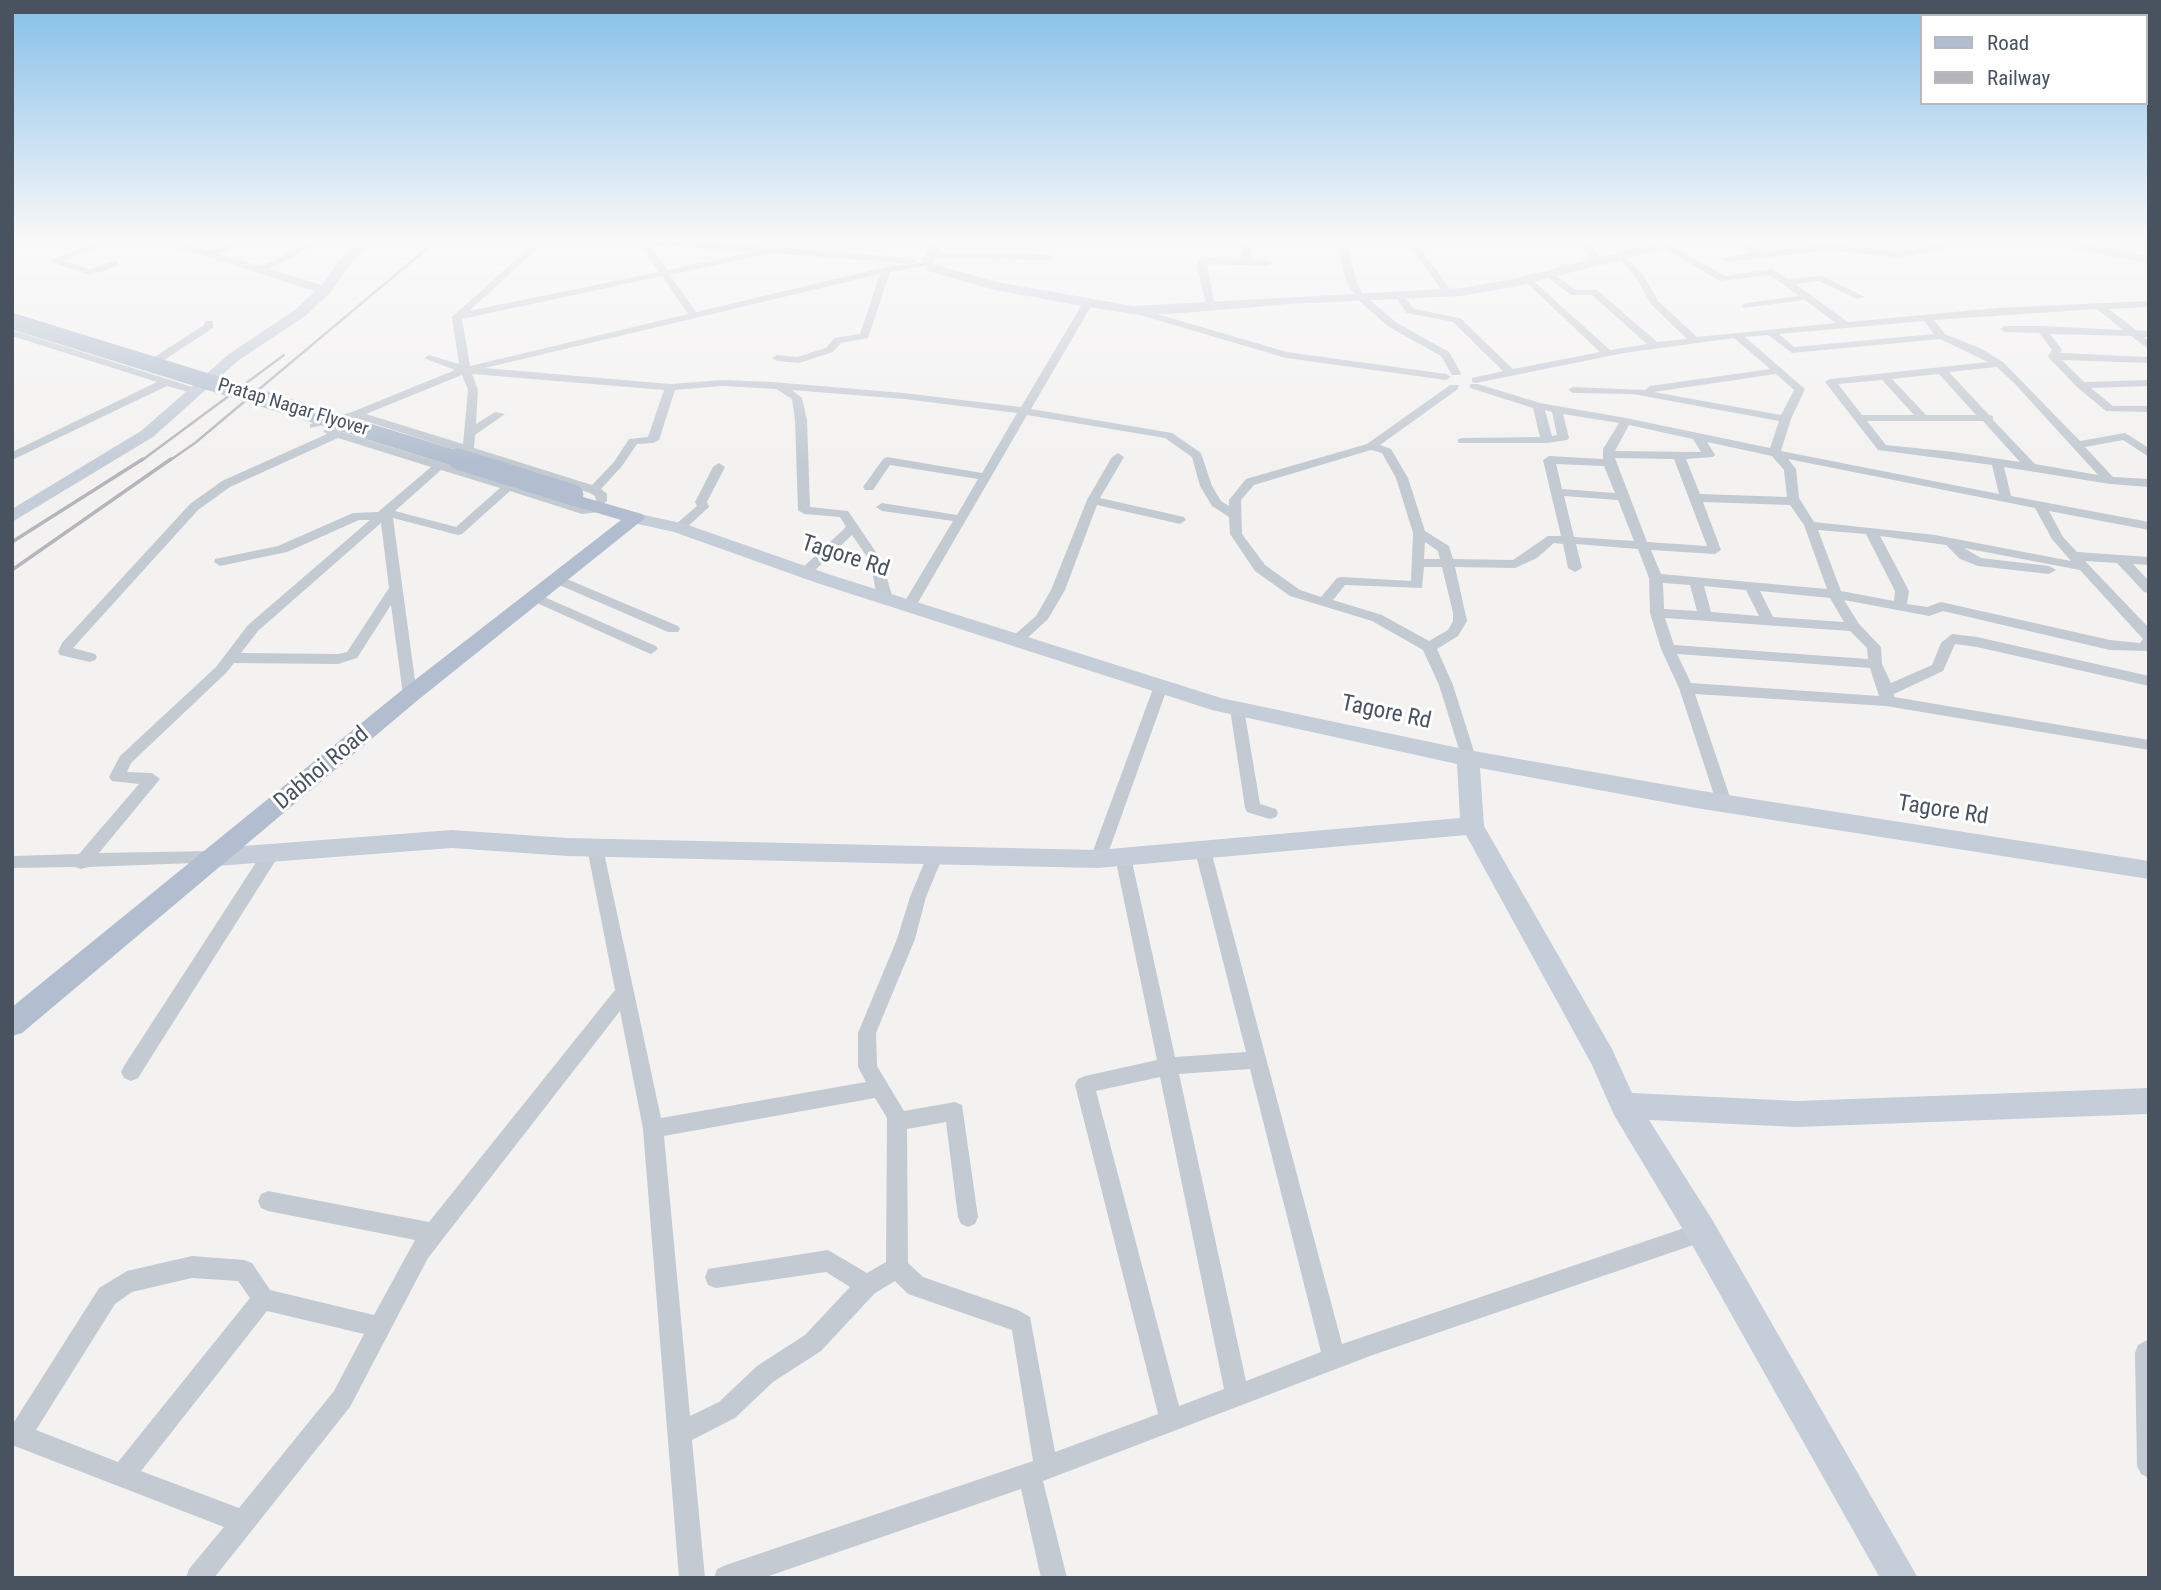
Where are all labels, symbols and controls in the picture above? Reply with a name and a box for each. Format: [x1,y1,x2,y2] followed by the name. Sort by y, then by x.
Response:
[1920,14,2147,105] legend
[1987,31,2029,55] text: Road
[1987,66,2050,90] text: Railway
[215,374,371,442] street label: Pratap Nagar Flyover
[797,530,893,584] street label: Tagore Rd
[1339,690,1433,736] street label: Tagore Rd
[269,722,375,816] street label: Dabhoi Road
[1896,790,1990,832] street label: Tagore Rd

